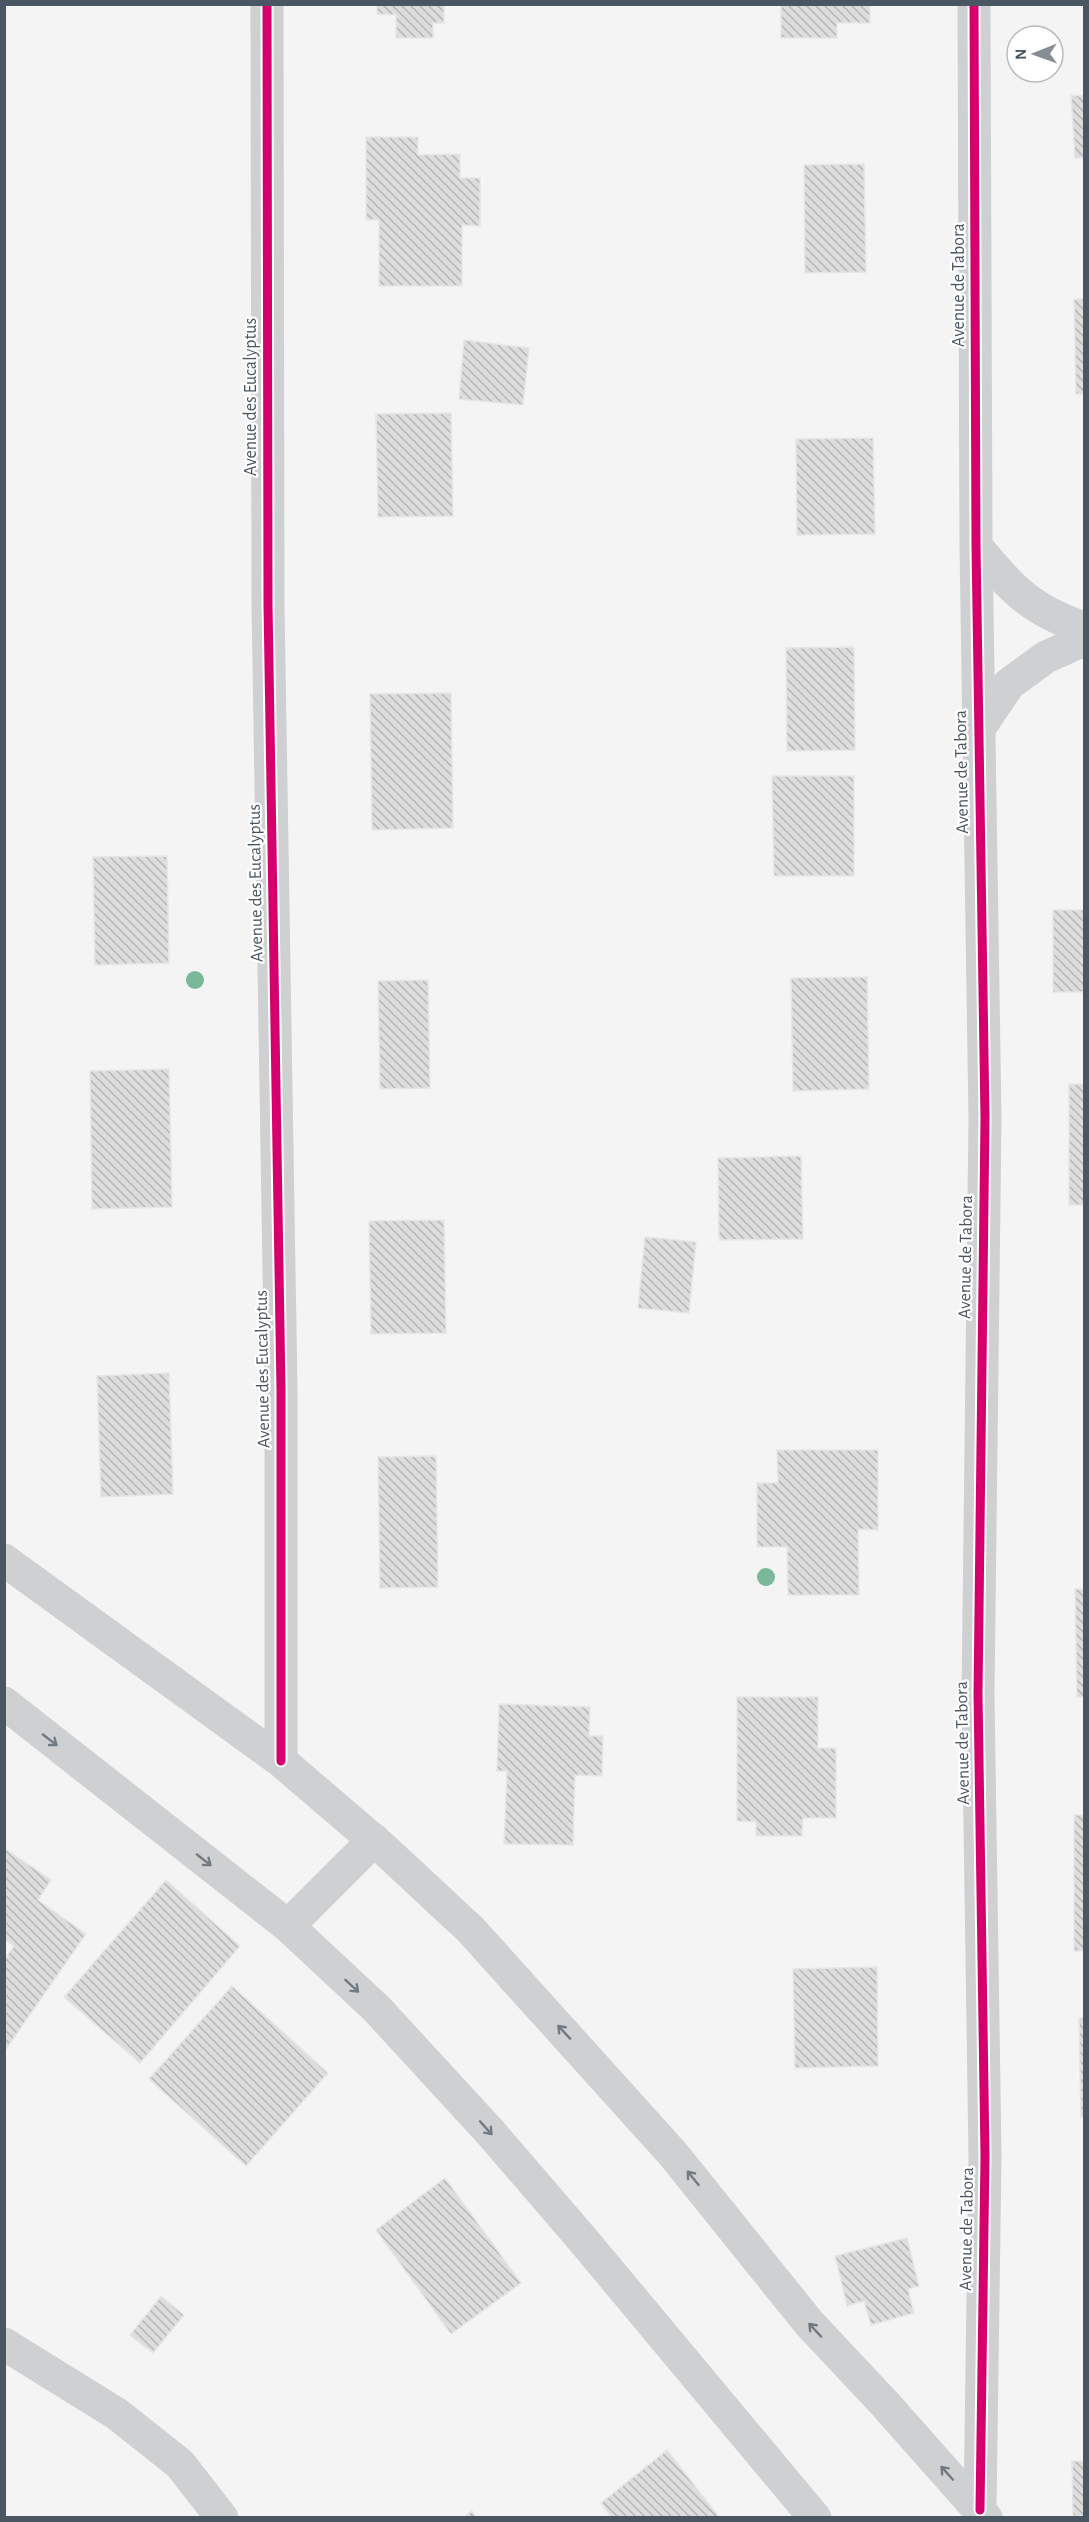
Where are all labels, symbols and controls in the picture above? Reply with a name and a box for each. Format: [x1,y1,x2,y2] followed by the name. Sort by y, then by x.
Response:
[1005,24,1065,84] north arrow
[1013,49,1029,60] text: N
[950,223,968,347] street label: Avenue de Tabora
[242,318,260,476] street label: Avenue des Eucalyptus
[952,710,972,834] street label: Avenue de Tabora
[246,804,266,962] street label: Avenue des Eucalyptus
[956,1195,976,1319] street label: Avenue de Tabora
[253,1290,273,1448] street label: Avenue des Eucalyptus
[953,1681,973,1805] street label: Avenue de Tabora
[42,1733,58,1746] one-way arrow
[196,1854,212,1867] one-way arrow
[344,1979,359,1993] one-way arrow
[557,2025,571,2040] one-way arrow
[479,2120,493,2135] one-way arrow
[957,2167,977,2291] street label: Avenue de Tabora
[686,2171,699,2187] one-way arrow
[808,2322,823,2337] one-way arrow
[940,2466,954,2481] one-way arrow

